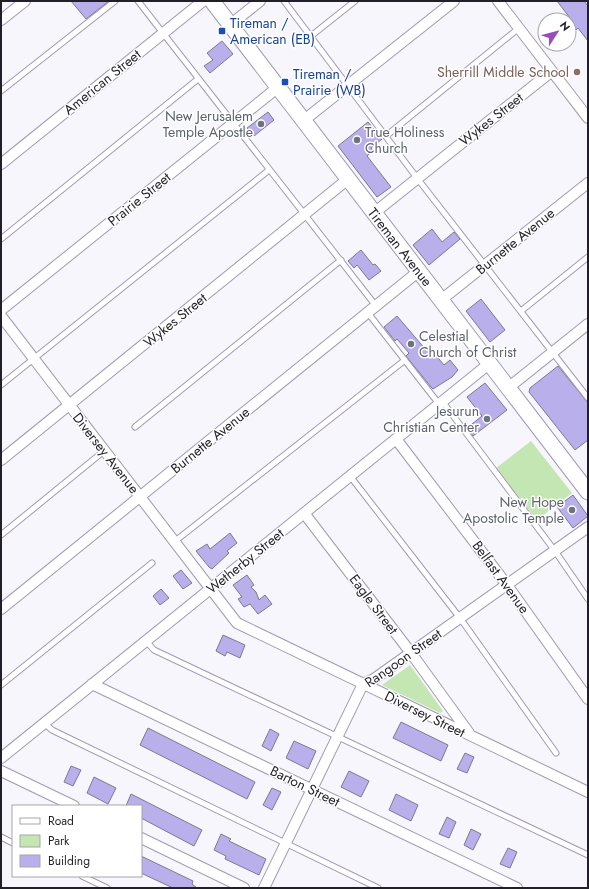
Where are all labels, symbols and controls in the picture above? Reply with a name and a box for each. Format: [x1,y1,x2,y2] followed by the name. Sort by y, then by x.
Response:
[537,12,577,52] north arrow
[230,13,315,49] place label: Tireman / American (EB)
[556,18,574,34] text: N
[217,26,227,36] marker: Tireman / American (EB)
[59,44,145,119] street label: American Street
[437,62,569,82] place label: Sherrill Middle School
[293,64,366,100] place label: Tireman / Prairie (WB)
[572,67,582,77] marker: Sherrill Middle School
[280,77,290,87] marker: Tireman / Prairie (WB)
[455,87,528,150] street label: Wykes Street
[163,106,253,142] place label: New Jerusalem Temple Apostle
[256,119,266,129] marker: New Jerusalem Temple Apostle
[365,122,445,158] place label: True Holiness Church
[352,135,362,145] marker: True Holiness Church
[103,167,175,231] street label: Prairie Street
[363,203,437,291] street label: Tireman Avenue
[471,203,559,279] street label: Burnette Avenue
[139,288,211,352] street label: Wykes Street
[419,326,517,362] place label: Celestial Church of Christ
[406,339,416,349] marker: Celestial Church of Christ
[383,401,479,437] place label: Jesurun Christian Center
[166,402,254,478] street label: Burnette Avenue
[68,408,144,498] street label: Diversey Avenue
[482,414,492,424] marker: Jesurun Christian Center
[463,492,564,528] place label: New Hope Apostolic Temple
[567,505,577,515] marker: New Hope Apostolic Temple
[202,523,288,598] street label: Wetherby Street
[468,536,534,618] street label: Belfast Avenue
[345,570,404,639] street label: Eagle Street
[360,624,446,692] street label: Rangoon Street
[381,686,469,742] street label: Diversey Street
[267,761,344,812] street label: Barton Street
[12,805,142,877] legend
[48,812,74,830] text: Road
[48,832,70,850] text: Park
[48,852,90,870] text: Building

